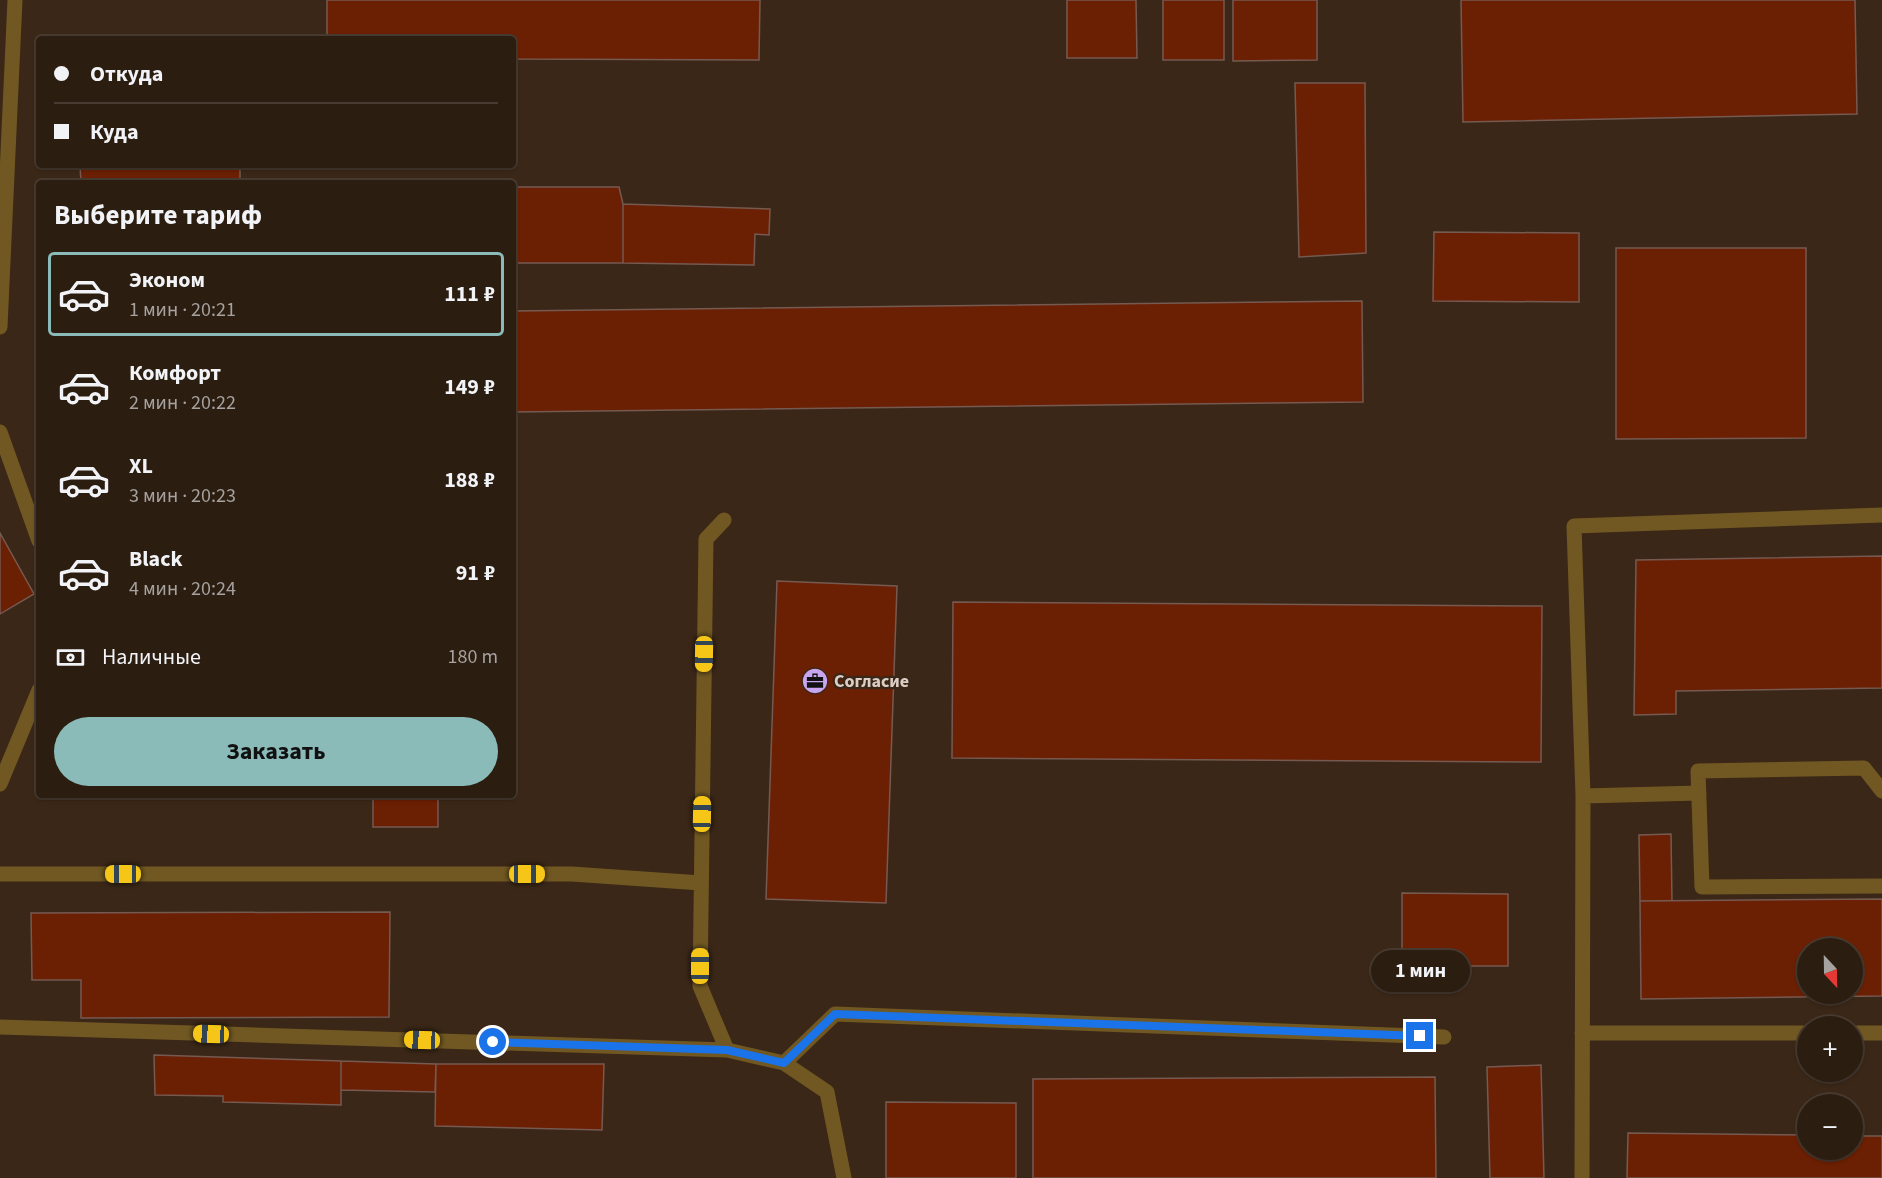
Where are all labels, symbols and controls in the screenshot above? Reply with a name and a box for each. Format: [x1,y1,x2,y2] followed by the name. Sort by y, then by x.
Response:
[90,58,163,90] text: Откуда
[90,116,139,148] text: Куда
[54,196,262,235] text: Выберите тариф
[129,264,205,296] text: Эконом
[57,267,111,321] icon: car
[444,278,495,310] text: 111 ₽
[129,296,236,324] text: 1 мин · 20:21
[129,357,221,389] text: Комфорт
[57,360,111,414] icon: car
[444,371,495,403] text: 149 ₽
[129,389,236,417] text: 2 мин · 20:22
[129,450,153,482] text: XL
[57,453,111,507] icon: car
[444,464,495,496] text: 188 ₽
[129,482,236,510] text: 3 мин · 20:23
[129,543,183,575] text: Black
[57,546,111,600] icon: car
[456,557,495,589] text: 91 ₽
[129,575,236,603] text: 4 мин · 20:24
[695,636,713,672] car
[54,641,87,674] icon: cash
[102,641,201,673] text: Наличные
[448,643,498,671] text: 180 m
[800,666,830,696] office icon: Согласие
[834,669,909,694] place label: Согласие
[54,717,498,786] button: Заказать
[693,796,711,832] car
[105,865,141,883] car
[509,865,545,883] car
[1797,938,1863,1004] north arrow
[1797,938,1863,1160] map controls
[691,948,709,984] car
[1370,949,1470,991] callout: 1 мин
[1395,957,1446,985] text: 1 мин
[1797,1016,1863,1082] button: +
[1406,1022,1433,1049] route end
[193,1024,229,1044] car
[479,1028,506,1055] route start
[404,1030,440,1050] car
[1797,1094,1863,1160] button: −

